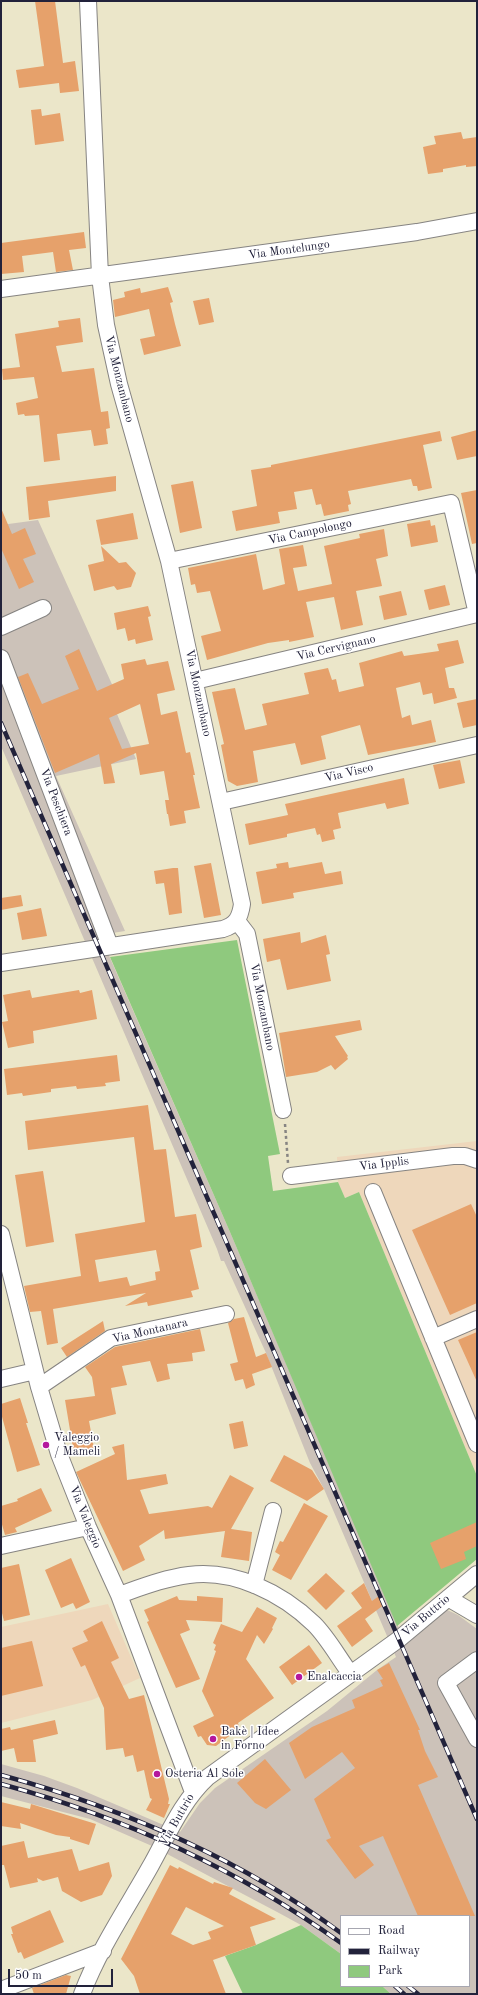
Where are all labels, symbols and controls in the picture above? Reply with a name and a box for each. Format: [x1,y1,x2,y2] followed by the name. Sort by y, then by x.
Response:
[247,237,331,263] street label: Via Montelungo
[101,334,137,424] street label: Via Monzambano
[267,516,353,548] street label: Via Campolongo
[295,632,377,664] street label: Via Cervignano
[182,648,214,738] street label: Via Monzambano
[323,760,375,786] street label: Via Visco
[37,766,75,838] street label: Via Peschiera
[246,962,278,1052] street label: Via Monzambano
[358,1154,410,1174] street label: Via Ipplis
[111,1315,189,1347] street label: Via Montanara
[54,1431,100,1459] place label: Valeggio / Mameli
[41,1440,51,1450] marker: Valeggio / Mameli
[66,1484,104,1550] street label: Via Valeggio
[399,1592,453,1640] street label: Via Buttrio
[307,1670,362,1684] place label: Enalcaccia
[294,1672,304,1682] marker: Enalcaccia
[221,1725,279,1753] place label: Bakè | Idee in Forno
[208,1734,218,1744] marker: Bakè | Idee in Forno
[165,1767,244,1781] place label: Osteria Al Sole
[152,1769,162,1779] marker: Osteria Al Sole
[156,1791,198,1849] street label: Via Buttrio
[340,1915,470,1987] legend
[378,1925,405,1937] text: Road
[378,1945,420,1957] text: Railway
[10,1961,115,1987] scale bar
[378,1965,403,1977] text: Park
[15,1970,42,1982] text: 50 m

